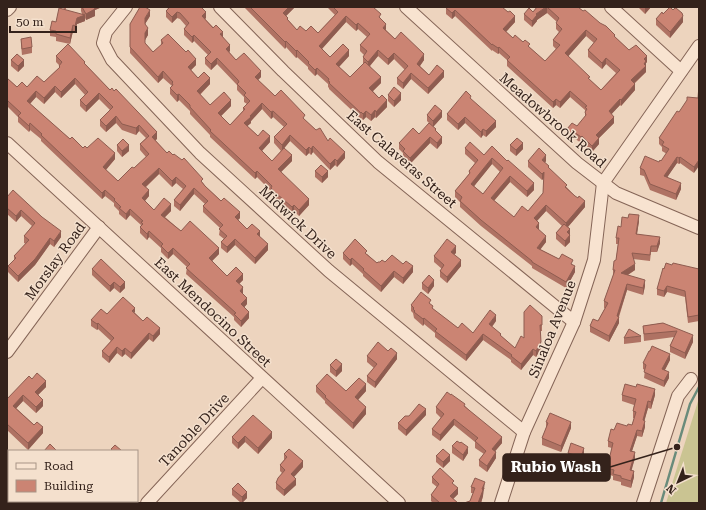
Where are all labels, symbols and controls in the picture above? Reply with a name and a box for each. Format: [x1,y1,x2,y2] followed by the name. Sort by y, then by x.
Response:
[10,8,76,34] scale bar
[16,15,43,29] text: 50 m
[497,69,610,171] street label: Meadowbrook Road
[344,107,460,211] street label: East Calaveras Street
[256,182,340,262] street label: Midwick Drive
[21,219,89,303] street label: Morslay Road
[152,254,274,370] street label: East Mendocino Street
[525,278,579,380] street label: Sinaloa Avenue
[156,390,232,470] street label: Tanoble Drive
[8,450,138,502] legend
[503,454,610,481] callout: Rubio Wash
[511,458,601,476] text: Rubio Wash
[44,459,74,473] text: Road
[658,462,698,502] north arrow
[44,479,93,493] text: Building
[664,481,679,497] text: N

